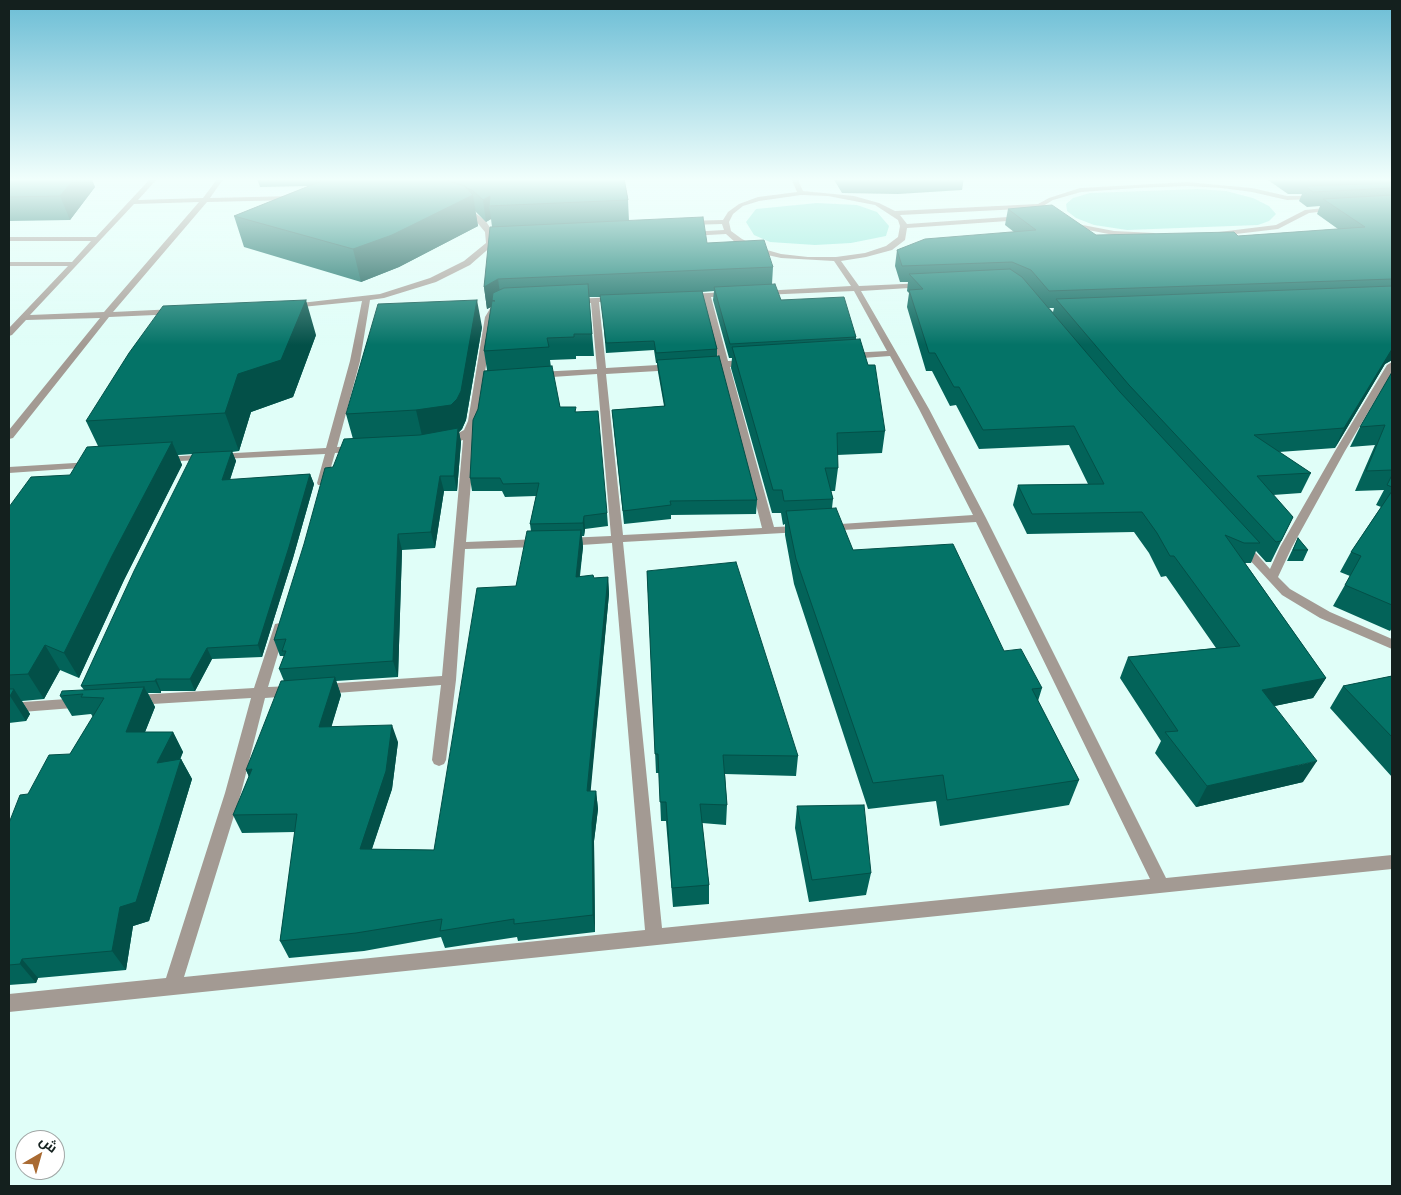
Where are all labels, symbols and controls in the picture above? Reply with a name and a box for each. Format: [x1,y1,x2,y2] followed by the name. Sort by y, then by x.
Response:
[15,1130,65,1180] north arrow
[36,1131,62,1157] text: ش

